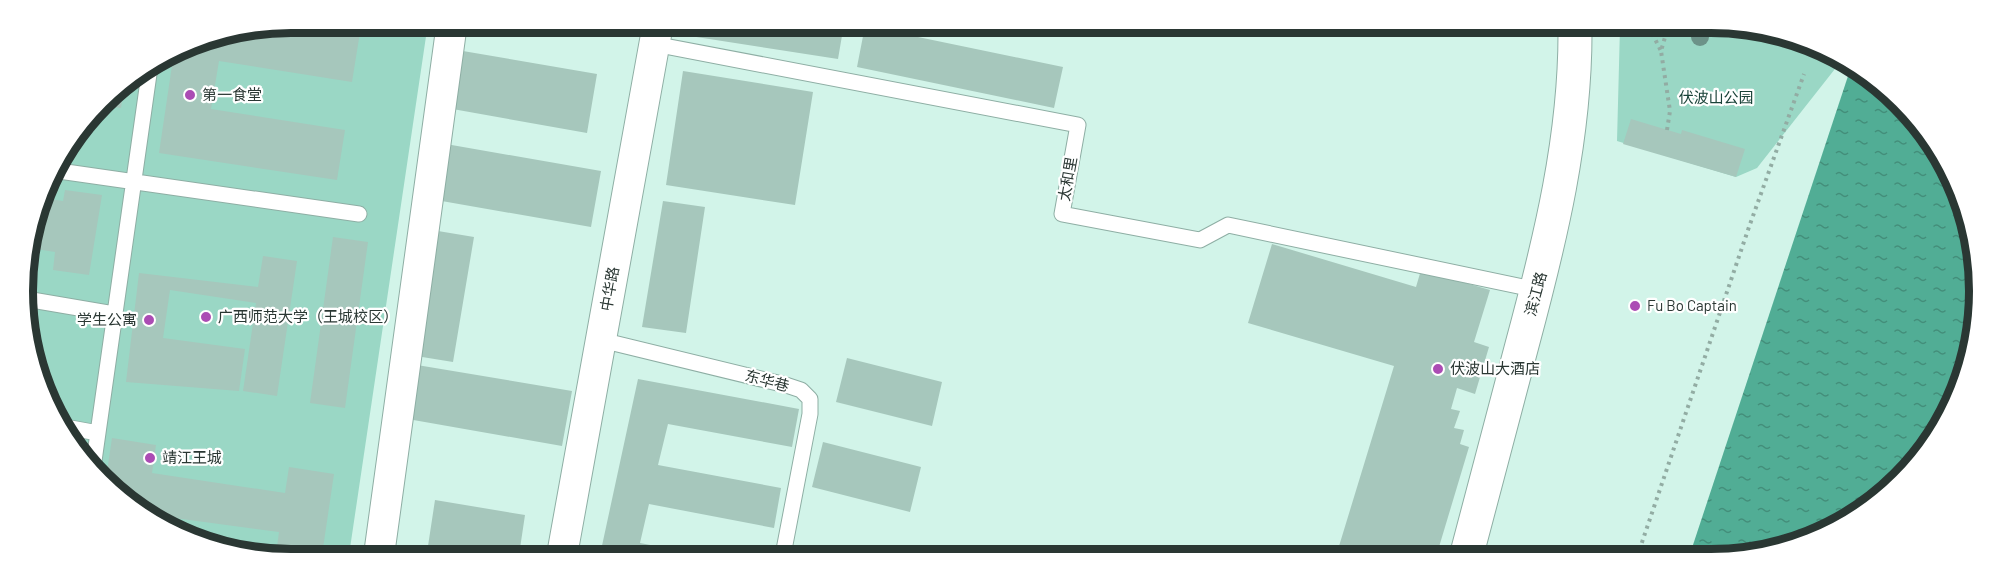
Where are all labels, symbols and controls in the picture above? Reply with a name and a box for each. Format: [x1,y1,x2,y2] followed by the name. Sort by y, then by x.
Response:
[202,85,262,103] place label: 第一食堂
[183,88,197,102] marker: 第一食堂
[1678,88,1754,106] park label: 伏波山公园
[1054,155,1080,203] street label: 太和里
[596,265,622,313] street label: 中华路
[1521,270,1550,318] street label: 滨江路
[1647,296,1737,314] place label: Fu Bo Captain
[1628,299,1642,313] marker: Fu Bo Captain
[218,307,398,325] place label: 广西师范大学（王城校区）
[77,310,137,328] place label: 学生公寓
[199,310,213,324] marker: 广西师范大学（王城校区）
[142,313,156,327] marker: 学生公寓
[1450,359,1540,377] place label: 伏波山大酒店
[1431,362,1445,376] marker: 伏波山大酒店
[743,366,791,395] street label: 东华巷
[162,448,222,466] place label: 靖江王城
[143,451,157,465] marker: 靖江王城

